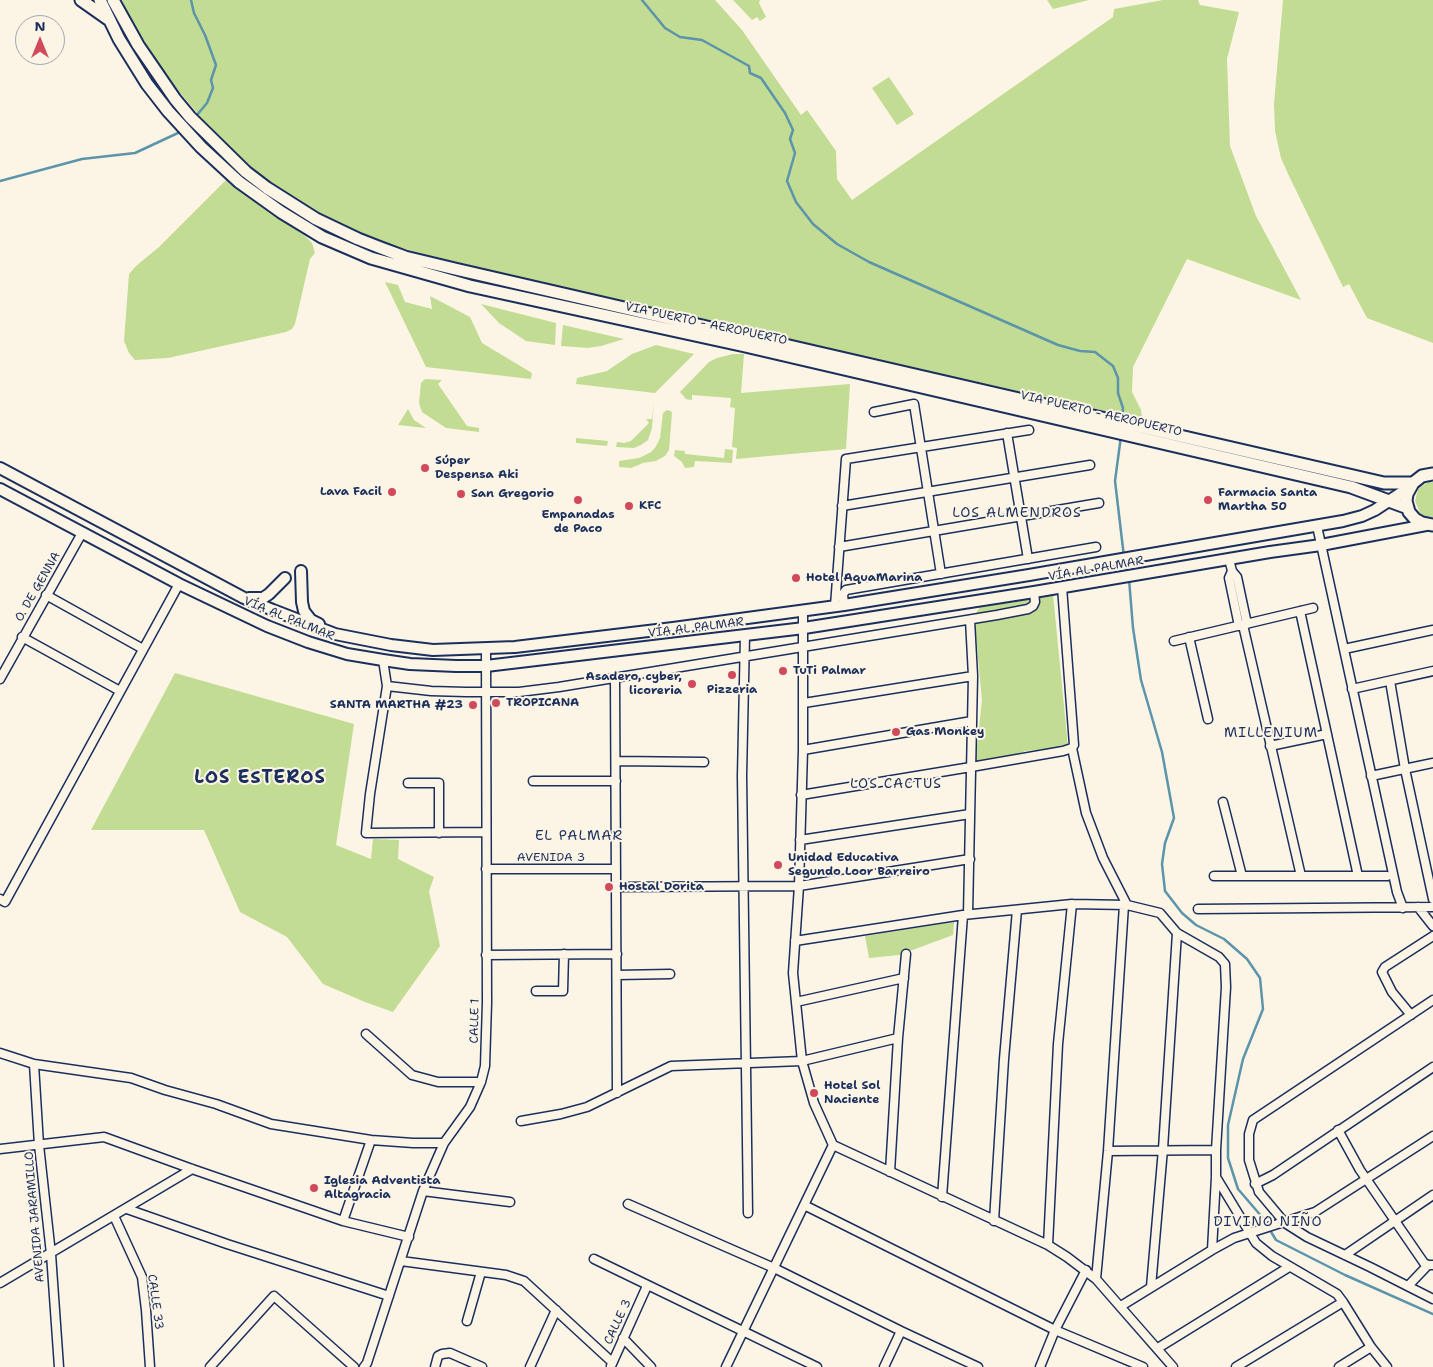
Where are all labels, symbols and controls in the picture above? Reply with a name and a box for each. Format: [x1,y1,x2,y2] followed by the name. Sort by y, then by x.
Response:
[15,15,65,65] north arrow
[34,17,46,35] text: N
[624,300,788,348] street label: VIA PUERTO - AEROPUERTO
[1019,388,1183,440] street label: VIA PUERTO - AEROPUERTO
[435,454,518,482] place label: Súper Despensa Aki
[419,462,431,474] marker: Súper Despensa Aki
[320,485,382,499] place label: Lava Facil
[386,486,398,498] marker: Lava Facil
[1218,486,1317,514] place label: Farmacia Santa Martha 50
[471,487,554,501] place label: San Gregorio
[455,488,467,500] marker: San Gregorio
[572,494,584,506] marker: Empanadas de Paco
[1202,494,1214,506] marker: Farmacia Santa Martha 50
[639,499,661,513] place label: KFC
[623,500,635,512] marker: KFC
[951,505,1083,521] district label: LOS ALMENDROS
[541,508,615,536] place label: Empanadas de Paco
[12,550,64,624] street label: O. DE GENNA
[1047,554,1145,584] street label: VÍA AL PALMAR
[806,571,922,585] place label: Hotel AquaMarina
[790,572,802,584] marker: Hotel AquaMarina
[242,594,336,644] street label: VÍA AL PALMAR
[647,615,745,641] street label: VÍA AL PALMAR
[793,664,866,678] place label: TuTi Palmar
[777,665,789,677] marker: TuTi Palmar
[726,669,738,681] marker: Pizzeria
[586,670,682,698] place label: Asadero, cyber, licoreria
[686,678,698,690] marker: Asadero, cyber, licoreria
[707,683,757,697] place label: Pizzeria
[506,696,579,710] place label: TROPICANA
[490,697,502,709] marker: TROPICANA
[330,698,463,712] place label: SANTA MARTHA #23
[467,699,479,711] marker: SANTA MARTHA #23
[906,725,984,739] place label: Gas Monkey
[1223,725,1319,741] district label: MILLENIUM
[890,726,902,738] marker: Gas Monkey
[193,767,327,789] district label: LOS ESTEROS
[849,776,943,792] district label: LOS CACTUS
[534,828,624,844] district label: EL PALMAR
[517,851,585,865] street label: AVENIDA 3
[788,851,930,879] place label: Unidad Educativa Segundo Loor Barreiro
[772,859,784,871] marker: Unidad Educativa Segundo Loor Barreiro
[619,880,704,894] place label: Hostal Dorita
[603,881,615,893] marker: Hostal Dorita
[467,999,483,1043] street label: CALLE 1
[824,1079,880,1107] place label: Hotel Sol Naciente
[808,1087,820,1099] marker: Hotel Sol Naciente
[22,1151,48,1283] street label: AVENIDA JARAMILLO
[324,1174,441,1202] place label: Iglesia Adventista Altagracia
[308,1182,320,1194] marker: Iglesia Adventista Altagracia
[1212,1214,1324,1230] district label: DIVINO NIÑO
[144,1273,166,1331] street label: CALLE 33
[601,1297,635,1347] street label: CALLE 3

